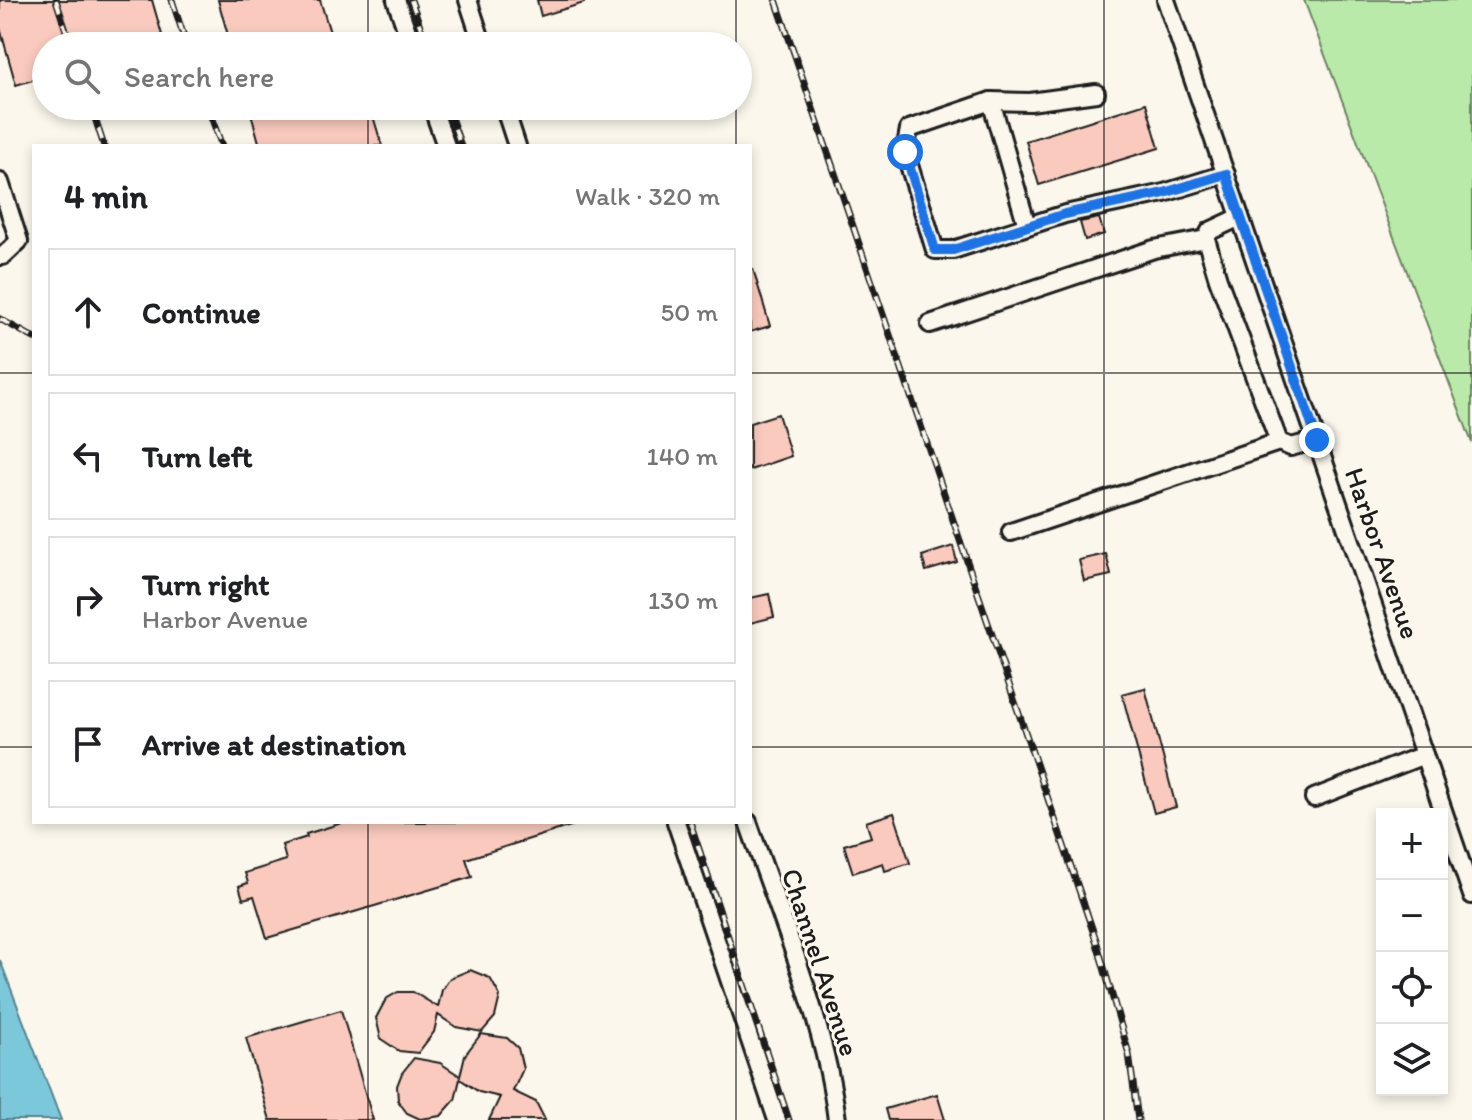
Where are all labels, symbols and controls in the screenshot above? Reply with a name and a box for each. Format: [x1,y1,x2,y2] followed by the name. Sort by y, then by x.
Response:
[32,32,752,120] search box
[60,54,104,98] icon: search
[124,58,274,95] text: Search here
[887,134,923,170] route start
[64,176,148,217] text: 4 min
[575,180,720,212] text: Walk · 320 m
[66,290,110,334] icon: ahead
[142,294,261,331] text: Continue
[661,296,718,328] text: 50 m
[1299,422,1335,458] route end
[66,434,110,478] icon: left
[142,438,253,475] text: Turn left
[647,440,718,472] text: 140 m
[1338,463,1428,643] street label: Harbor Avenue
[142,566,270,603] text: Turn right
[66,578,110,622] icon: right
[648,584,718,616] text: 130 m
[142,603,308,635] text: Harbor Avenue
[66,722,110,766] icon: arrive
[142,726,406,763] text: Arrive at destination
[1376,808,1448,1096] map controls
[1376,808,1448,880] button: +
[775,864,867,1060] street label: Channel Avenue
[1376,880,1448,952] button: −
[1376,952,1448,1024] button: locate
[1376,1024,1448,1096] button: layers

